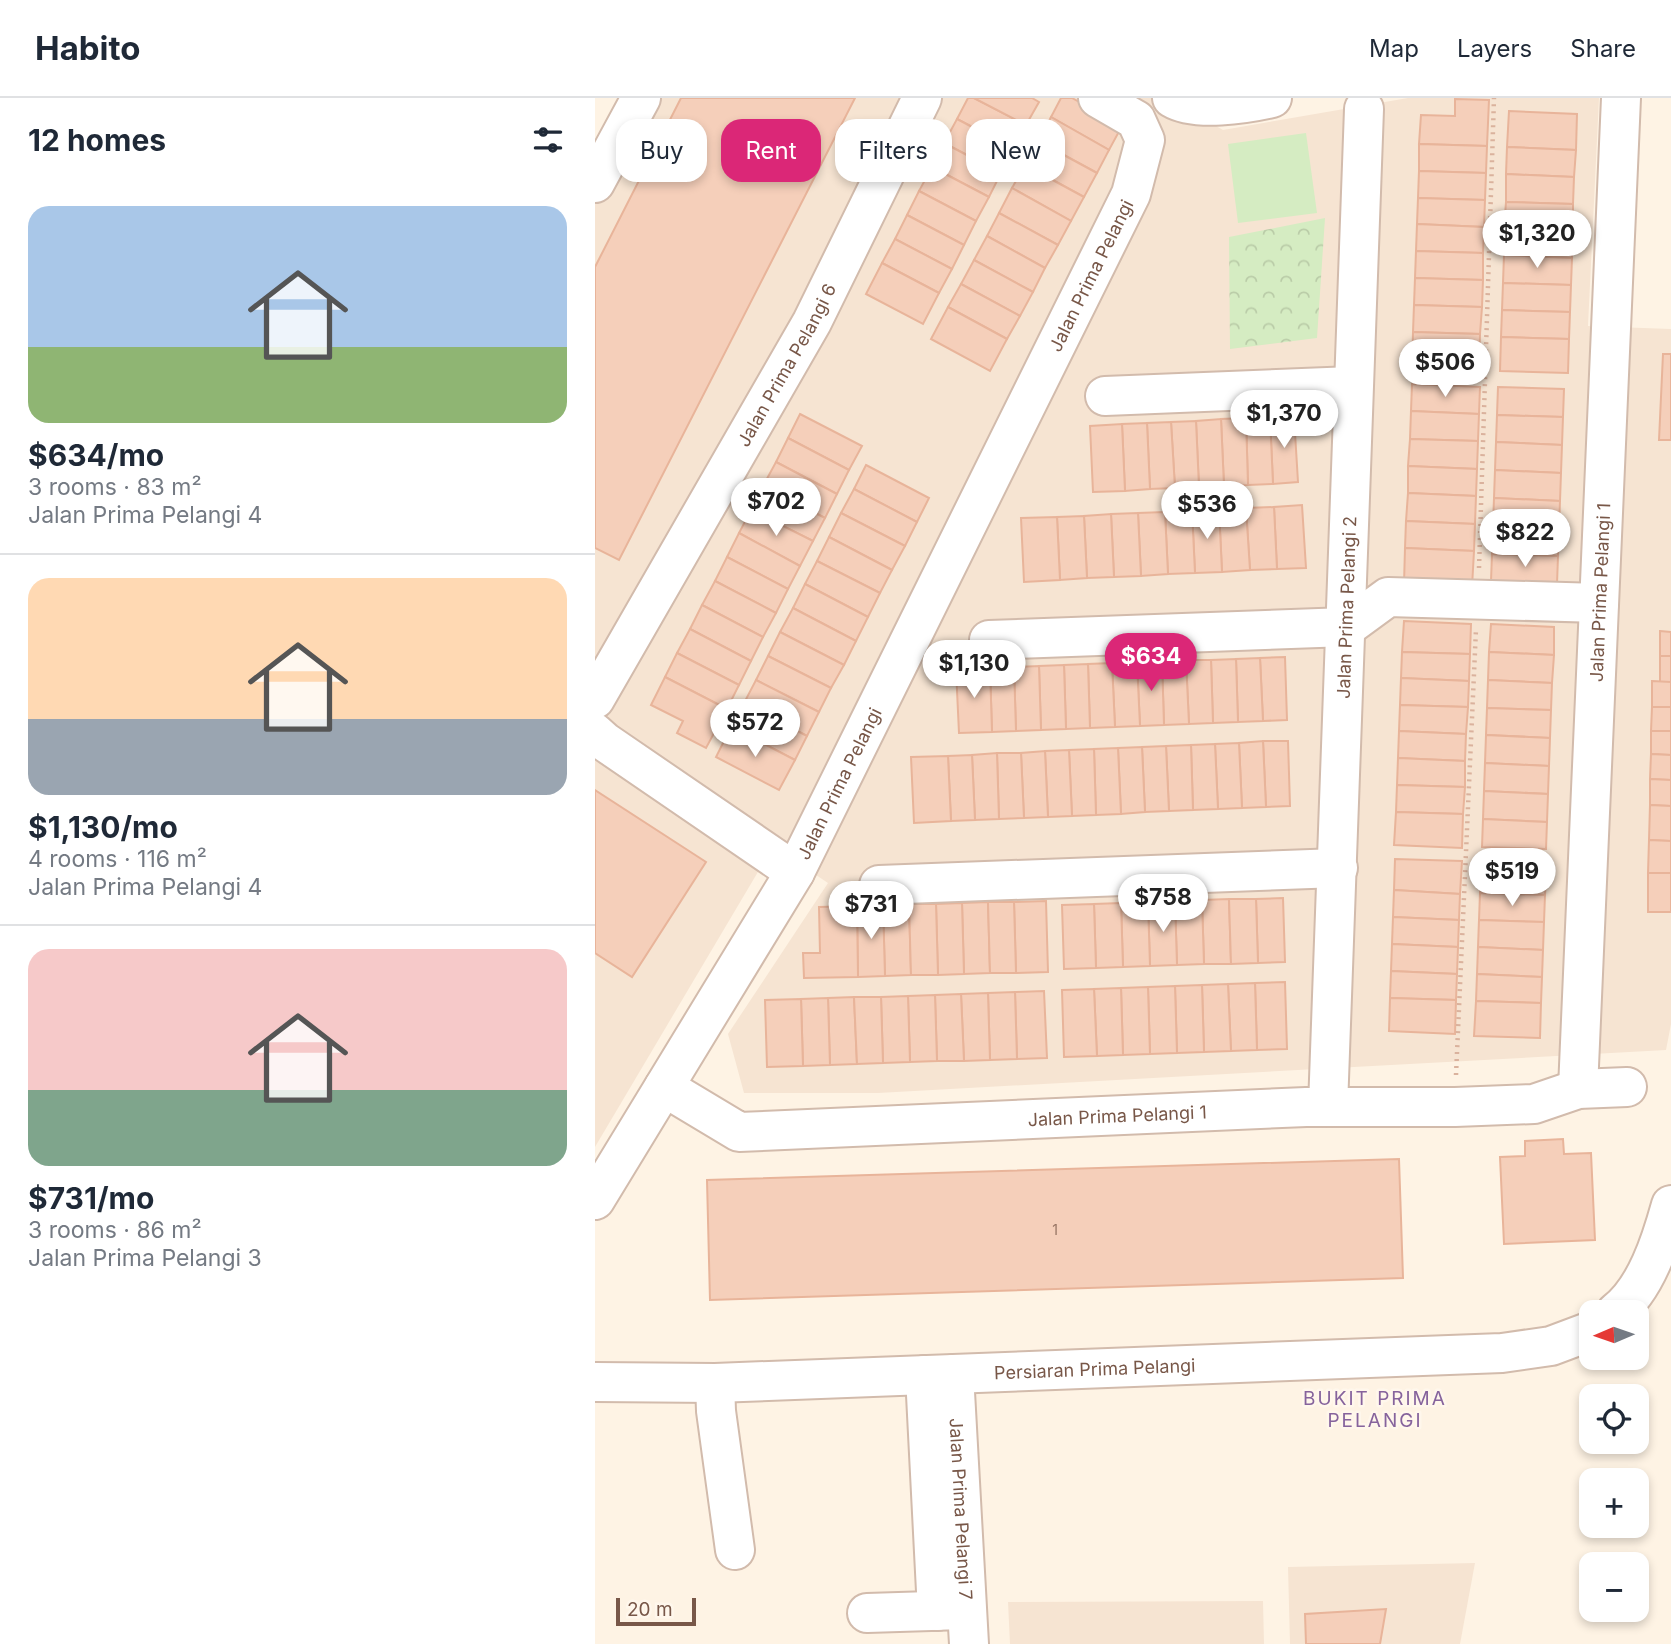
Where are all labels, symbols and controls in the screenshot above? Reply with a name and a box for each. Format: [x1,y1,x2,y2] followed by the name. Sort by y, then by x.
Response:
[35,28,141,68] text: Habito
[1369,34,1419,63] text: Map
[1457,34,1532,63] text: Layers
[1570,34,1636,63] text: Share
[616,119,707,182] chip: Buy
[721,119,821,182] chip: Rent
[835,119,952,182] chip: Filters
[966,119,1065,182] chip: New
[529,121,567,159] icon: filters
[28,122,166,158] text: 12 homes
[1044,196,1137,355] street label: Jalan Prima Pelangi
[1480,211,1594,270] pin: $1,320
[1499,219,1575,247] text: $1,320
[235,252,361,378] icon: home
[732,280,840,450] street label: Jalan Prima Pelangi 6
[1404,340,1486,399] pin: $506
[1415,348,1475,376] text: $506
[1227,390,1341,450] pin: $1,370
[1246,399,1322,427] text: $1,370
[28,437,164,473] text: $634/mo
[28,473,202,501] text: 3 rooms · 83 m²
[735,478,817,538] pin: $702
[1166,482,1248,541] pin: $536
[747,487,805,515] text: $702
[1177,490,1237,518] text: $536
[28,501,262,529] text: Jalan Prima Pelangi 4
[1585,502,1614,682] street label: Jalan Prima Pelangi 1
[1484,510,1566,569] pin: $822
[1332,516,1360,699] street label: Jalan Prima Pelangi 2
[1495,518,1555,546] text: $822
[235,624,361,750] icon: home
[1110,634,1192,693] pin: $634
[917,640,1031,700] pin: $1,130
[1121,642,1181,670] text: $634
[939,649,1009,677] text: $1,130
[714,700,796,759] pin: $572
[792,704,885,863] street label: Jalan Prima Pelangi
[726,708,784,736] text: $572
[28,809,178,845] text: $1,130/mo
[28,845,207,873] text: 4 rooms · 116 m²
[1471,848,1553,908] pin: $519
[1485,857,1539,885] text: $519
[28,873,262,901] text: Jalan Prima Pelangi 4
[1122,874,1204,934] pin: $758
[830,882,912,941] pin: $731
[1134,883,1192,911] text: $758
[845,890,897,918] text: $731
[235,995,361,1121] icon: home
[1027,1101,1207,1130] street label: Jalan Prima Pelangi 1
[28,1180,154,1216] text: $731/mo
[28,1216,202,1244] text: 3 rooms · 86 m²
[1052,1221,1058,1238] house number: 1
[28,1244,262,1272] text: Jalan Prima Pelangi 3
[1579,1300,1649,1370] north arrow
[1579,1300,1649,1622] map controls
[994,1354,1196,1383] street label: Persiaran Prima Pelangi
[1579,1384,1649,1454] button: locate
[1303,1387,1447,1432] district label: BUKIT PRIMA PELANGI
[946,1417,977,1600] street label: Jalan Prima Pelangi 7
[1579,1468,1649,1538] button: +
[1579,1552,1649,1622] button: −
[616,1595,697,1627] scale bar
[627,1598,673,1621] text: 20 m

